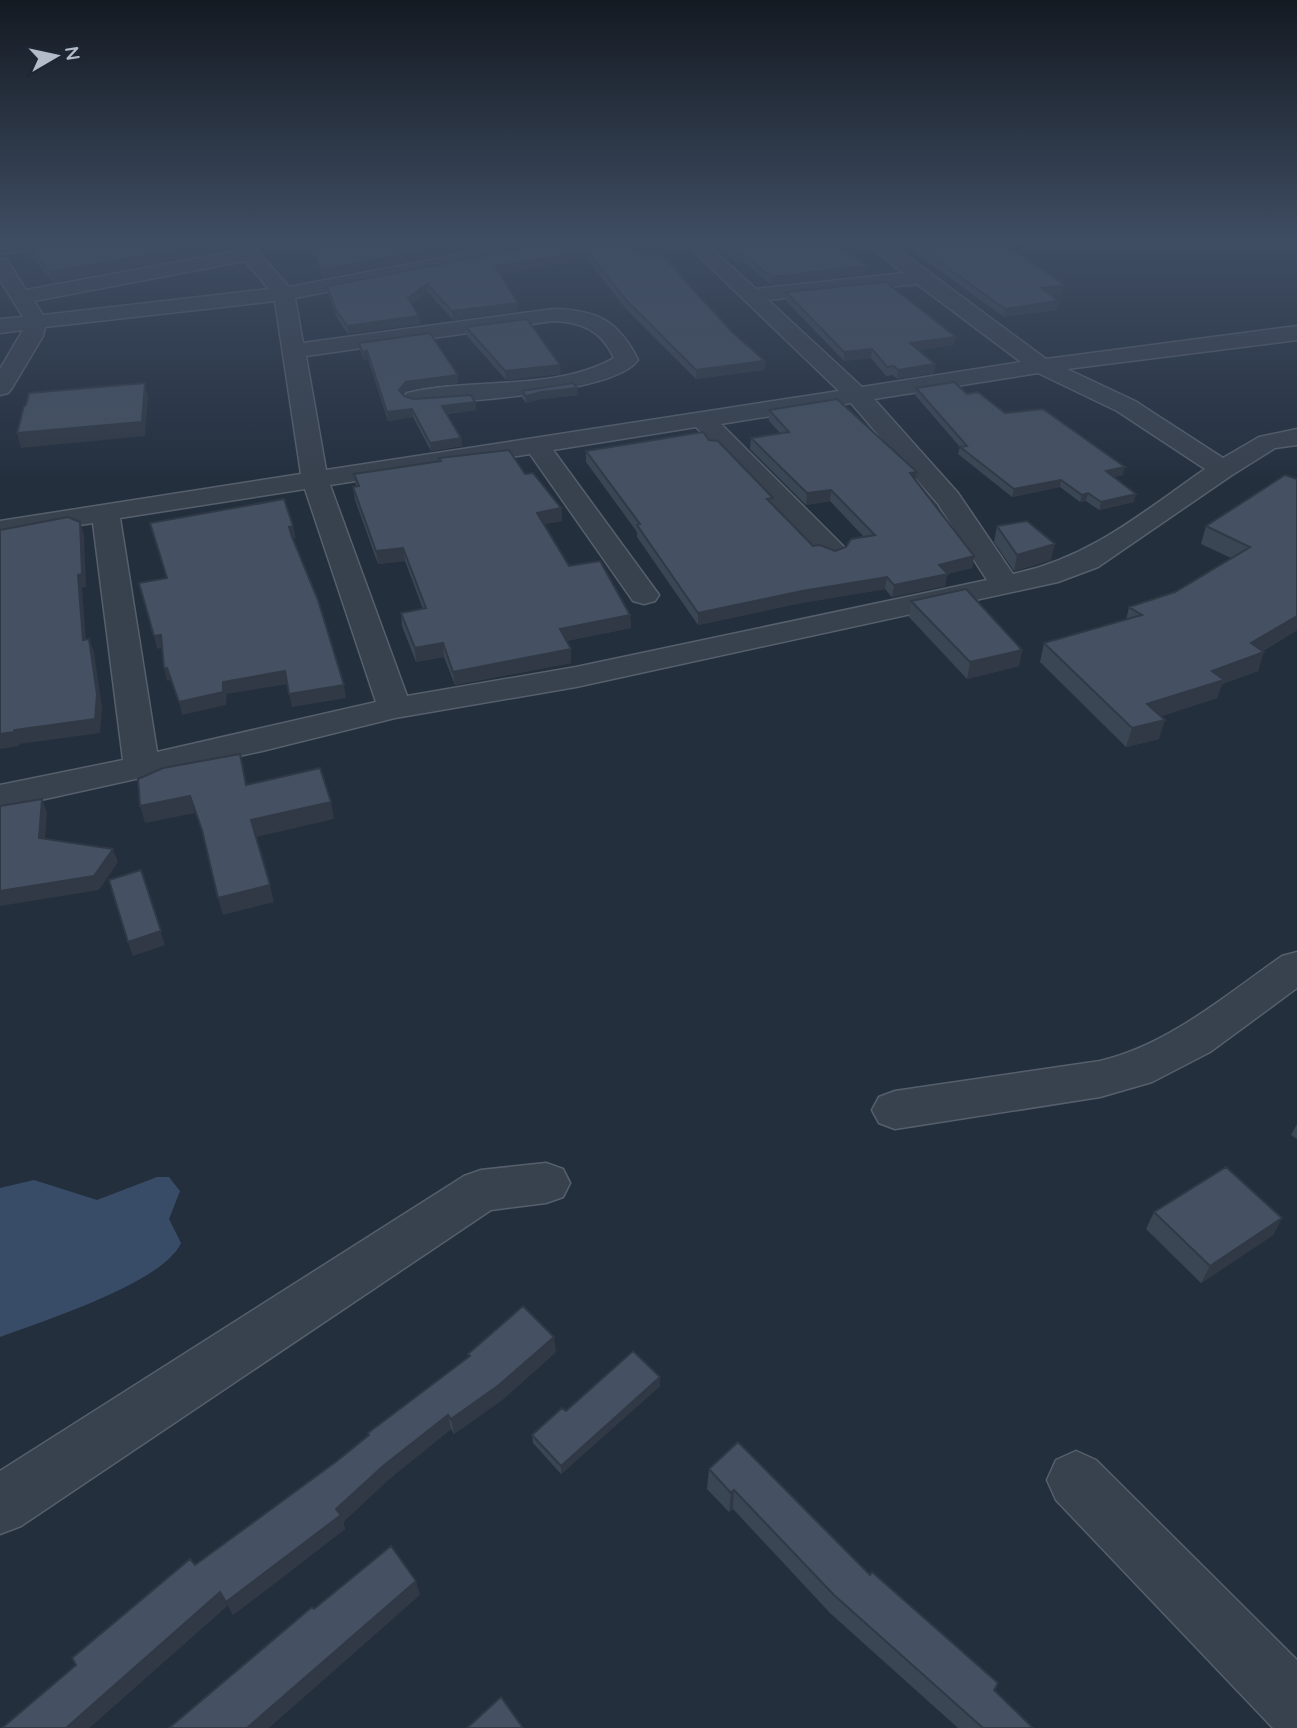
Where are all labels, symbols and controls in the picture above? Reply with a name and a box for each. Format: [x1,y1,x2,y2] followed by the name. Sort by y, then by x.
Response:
[21,21,91,91] north arrow
[60,45,86,62] text: N

